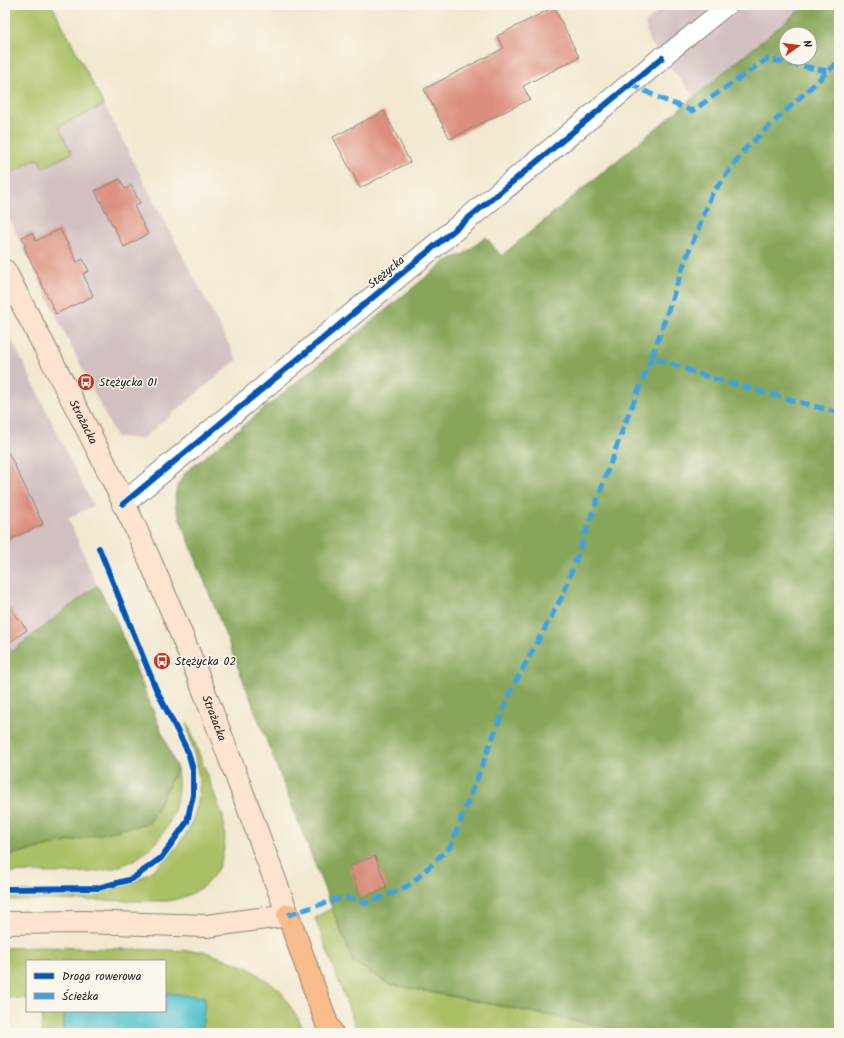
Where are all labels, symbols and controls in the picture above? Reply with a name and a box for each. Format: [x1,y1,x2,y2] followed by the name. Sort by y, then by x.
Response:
[778,26,818,66] north arrow
[797,38,816,49] text: N
[363,251,409,294] street label: Stężycka
[76,372,96,392] bus stop icon: Stężycka 01
[99,373,157,392] place label: Stężycka 01
[64,396,103,448] street label: Strażacka
[152,651,172,671] bus stop icon: Stężycka 02
[175,652,236,671] place label: Stężycka 02
[196,692,232,744] street label: Strażacka
[26,960,166,1012] legend
[62,967,142,986] text: Droga rowerowa
[62,987,99,1006] text: Ścieżka

